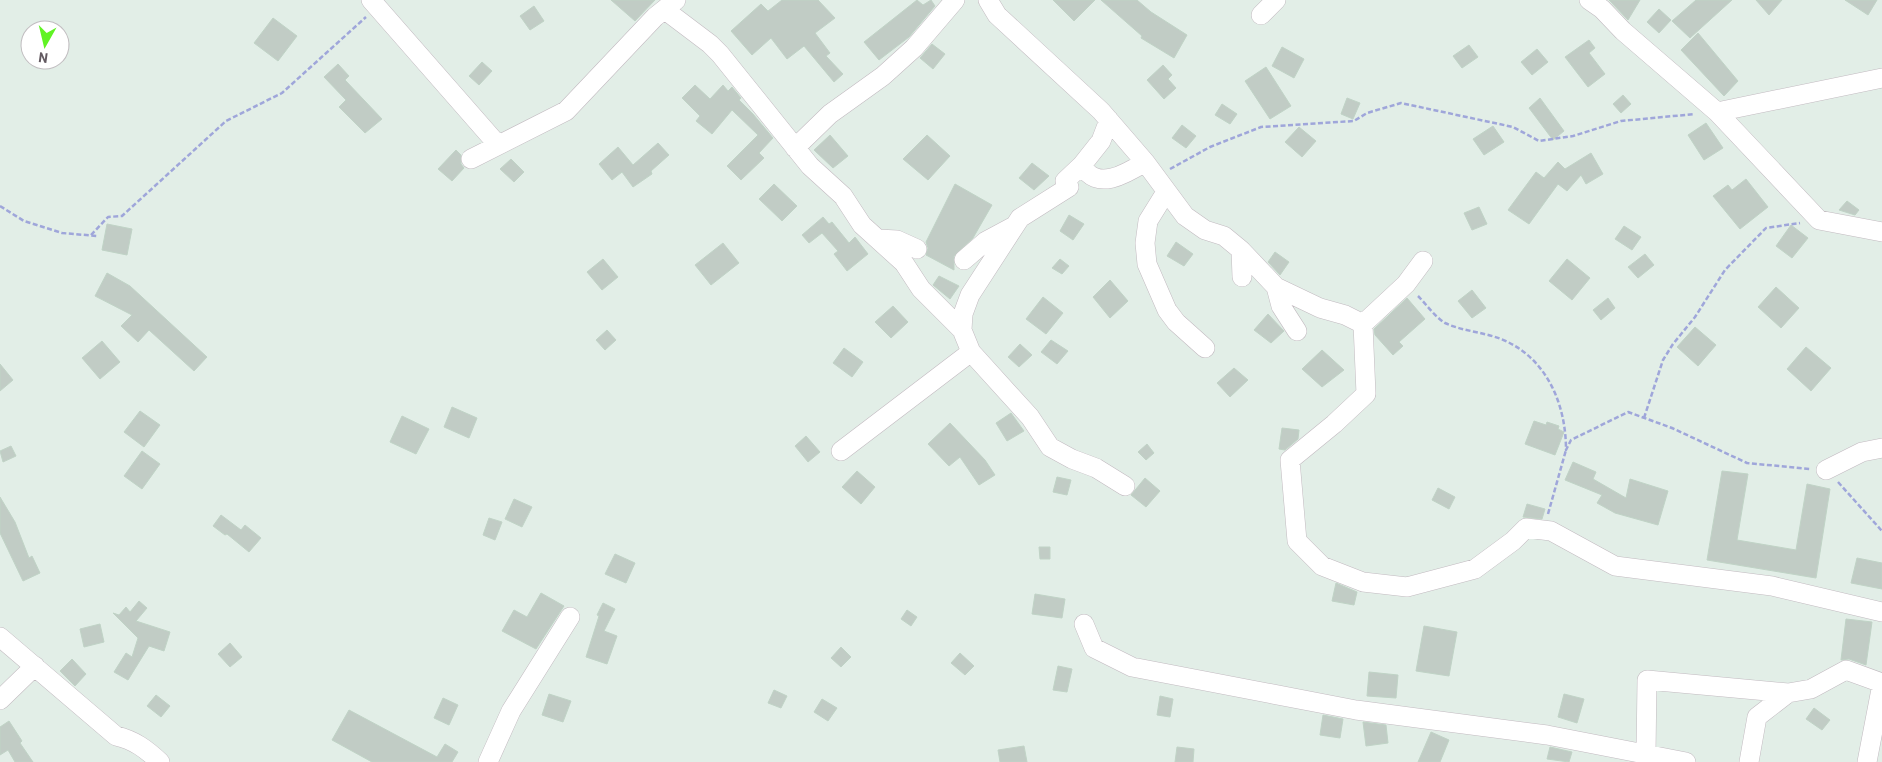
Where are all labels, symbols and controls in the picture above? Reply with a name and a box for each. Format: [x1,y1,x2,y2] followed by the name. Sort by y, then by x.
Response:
[20,20,70,70] north arrow
[37,49,49,67] text: N

